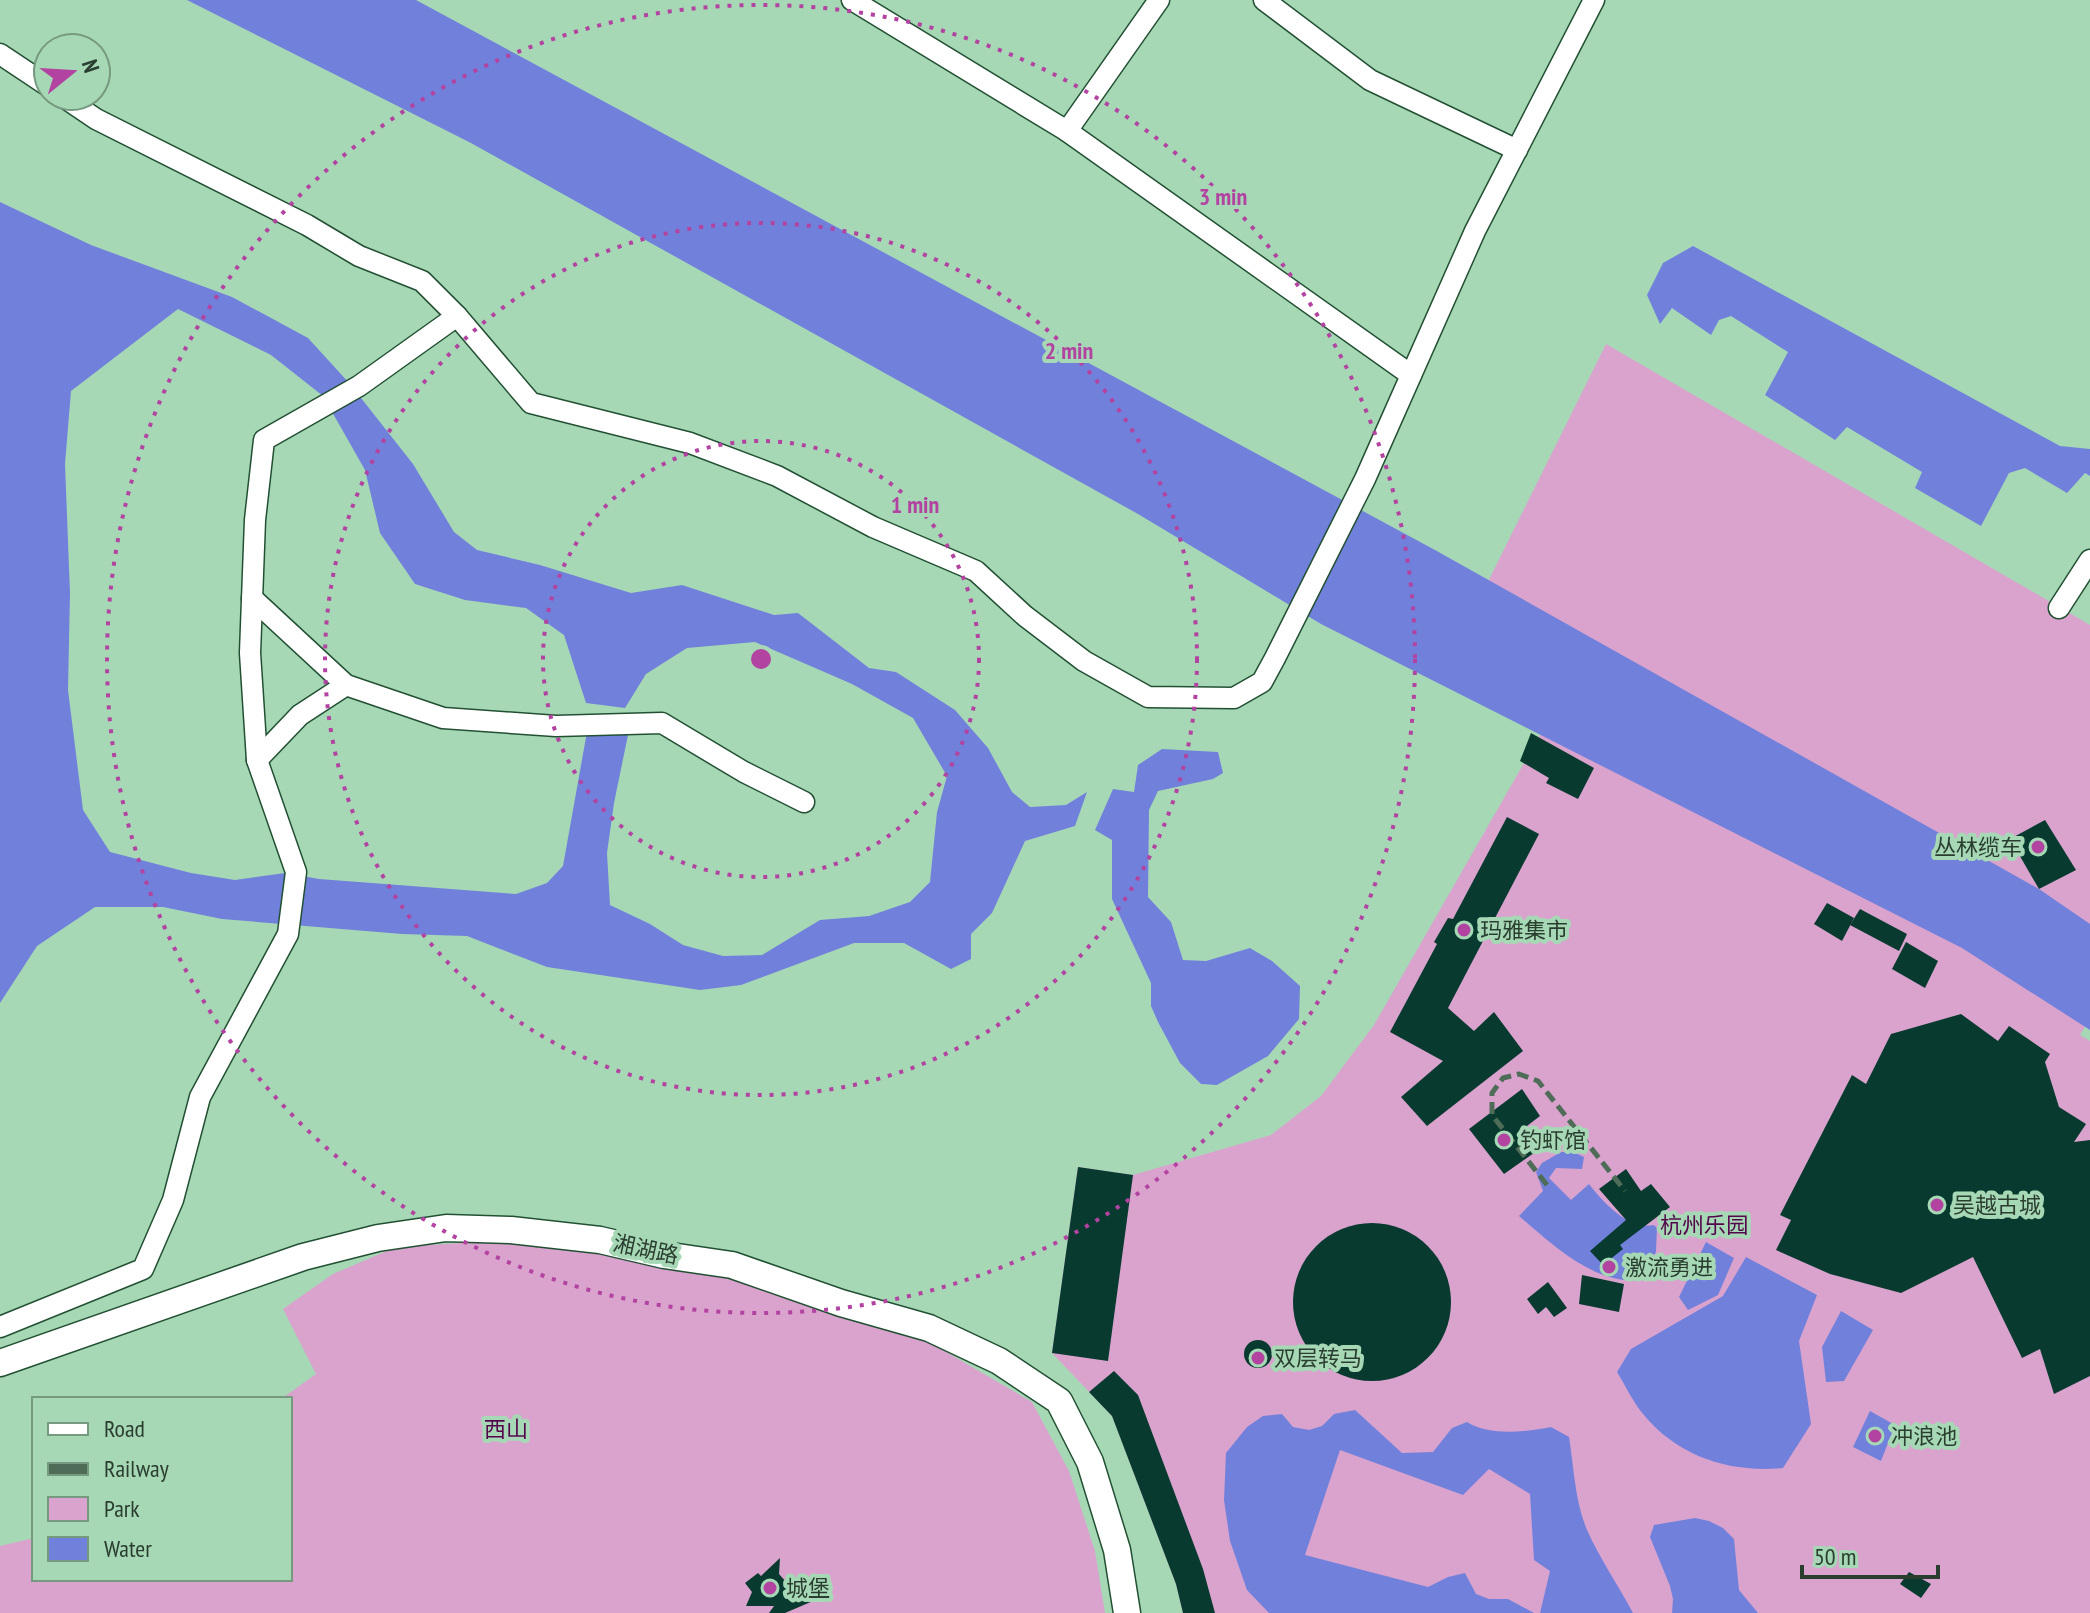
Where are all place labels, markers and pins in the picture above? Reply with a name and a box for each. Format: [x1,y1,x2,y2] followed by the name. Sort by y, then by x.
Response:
[747,645,775,673] centre of rings
[1934,833,2022,861] place label: 丛林缆车
[2029,838,2047,856] marker: 丛林缆车
[1480,916,1568,944] place label: 玛雅集市
[1455,921,1473,939] marker: 玛雅集市
[1520,1126,1586,1154] place label: 钓虾馆
[1495,1131,1513,1149] marker: 钓虾馆
[1953,1191,2041,1219] place label: 吴越古城
[1928,1196,1946,1214] marker: 吴越古城
[1625,1253,1713,1281] place label: 激流勇进
[1600,1258,1618,1276] marker: 激流勇进
[1274,1344,1362,1372] place label: 双层转马
[1249,1349,1267,1367] marker: 双层转马
[1891,1422,1957,1450] place label: 冲浪池
[1866,1427,1884,1445] marker: 冲浪池
[786,1574,830,1602] place label: 城堡
[761,1579,779,1597] marker: 城堡

